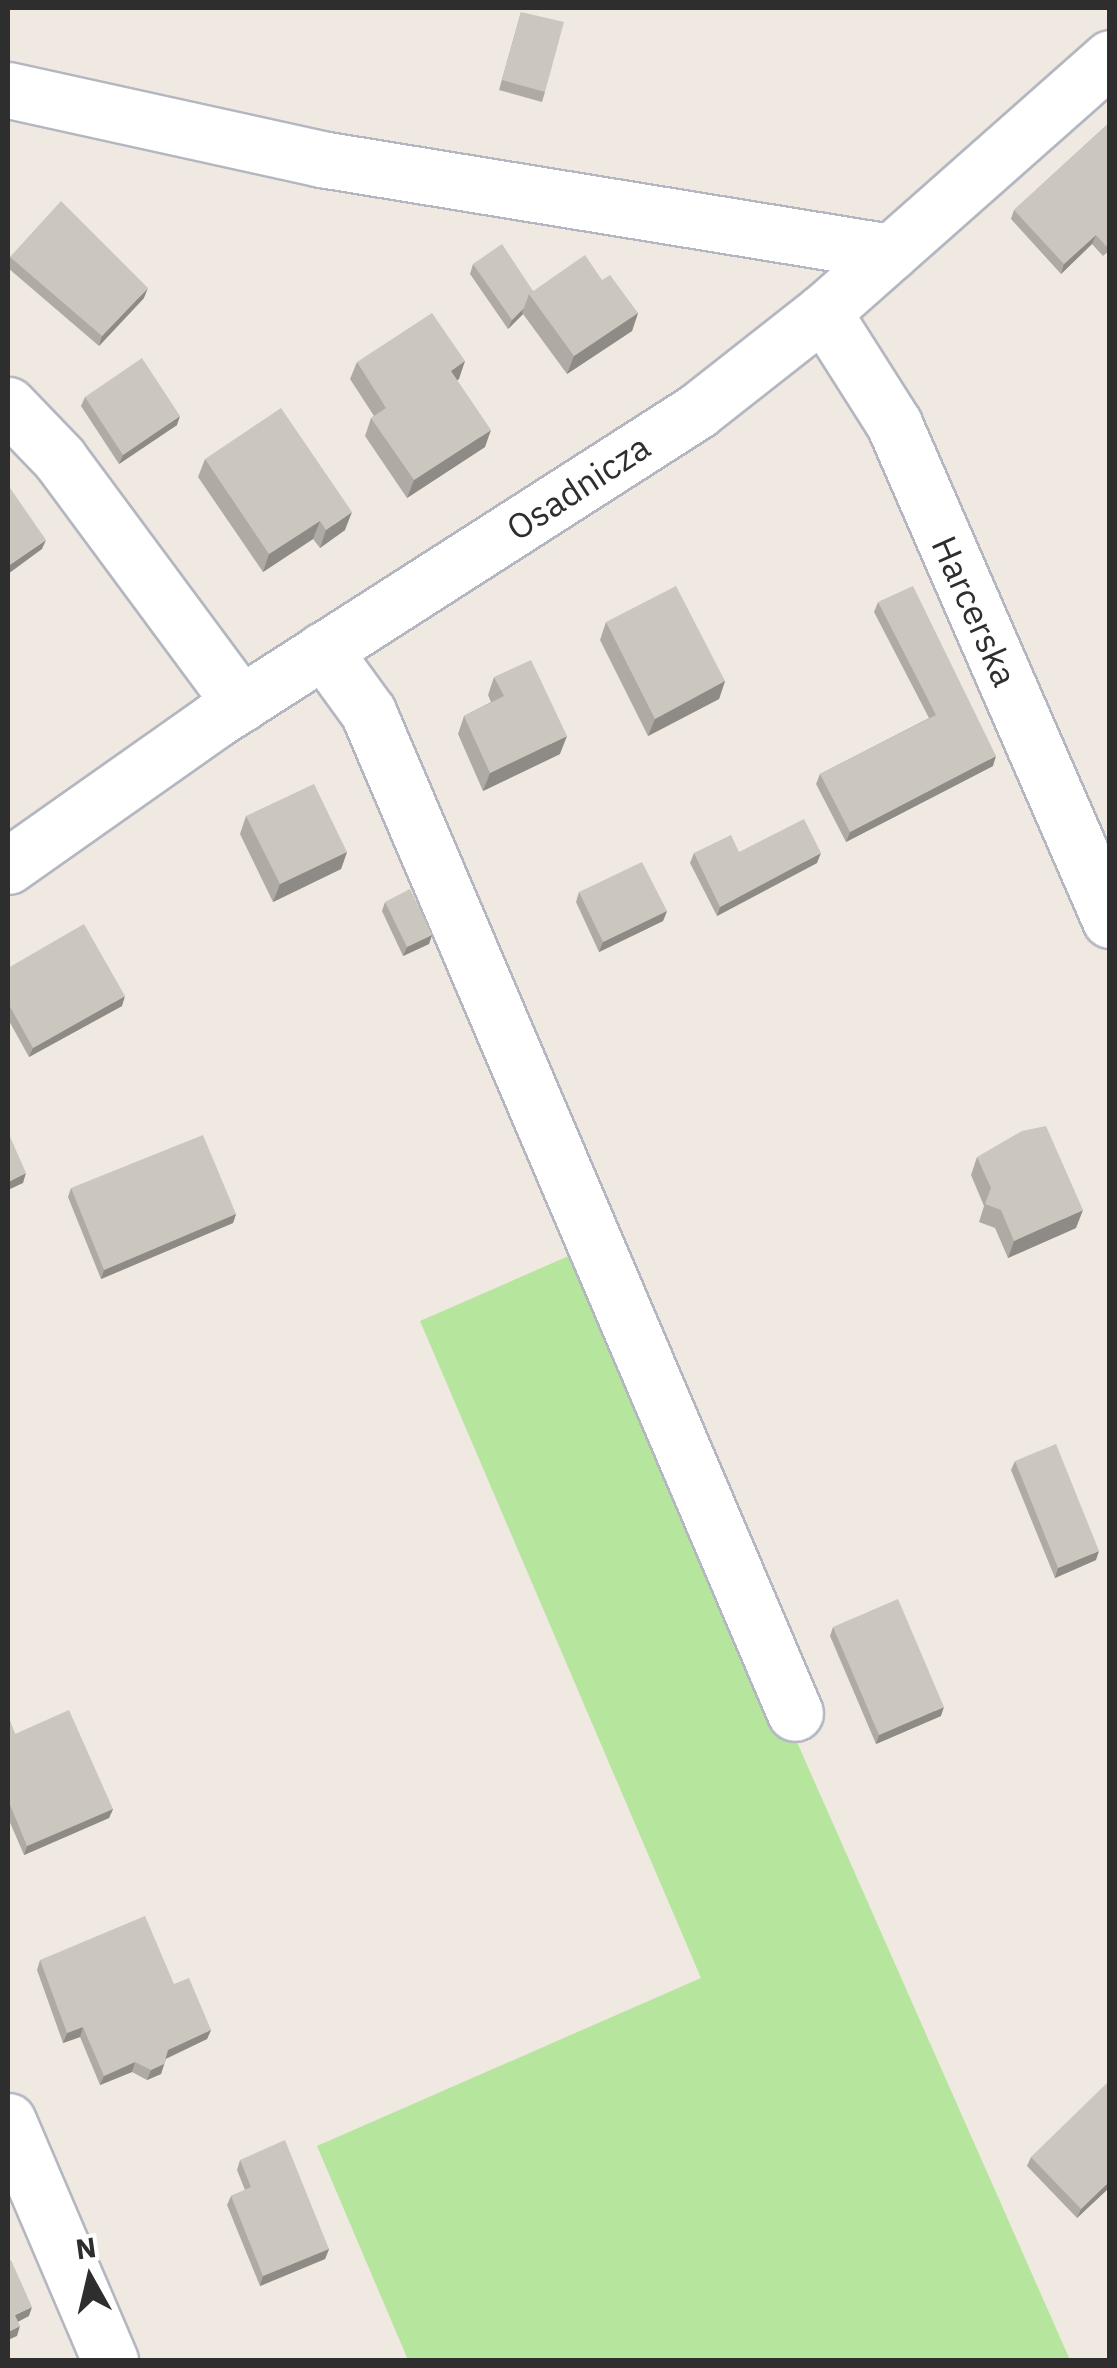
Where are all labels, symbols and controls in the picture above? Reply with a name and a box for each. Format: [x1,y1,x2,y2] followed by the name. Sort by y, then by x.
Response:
[499,425,657,549] street label: Osadnicza
[923,530,1027,692] street label: Harcerska
[40,2228,140,2328] north arrow
[73,2228,98,2268] text: N

